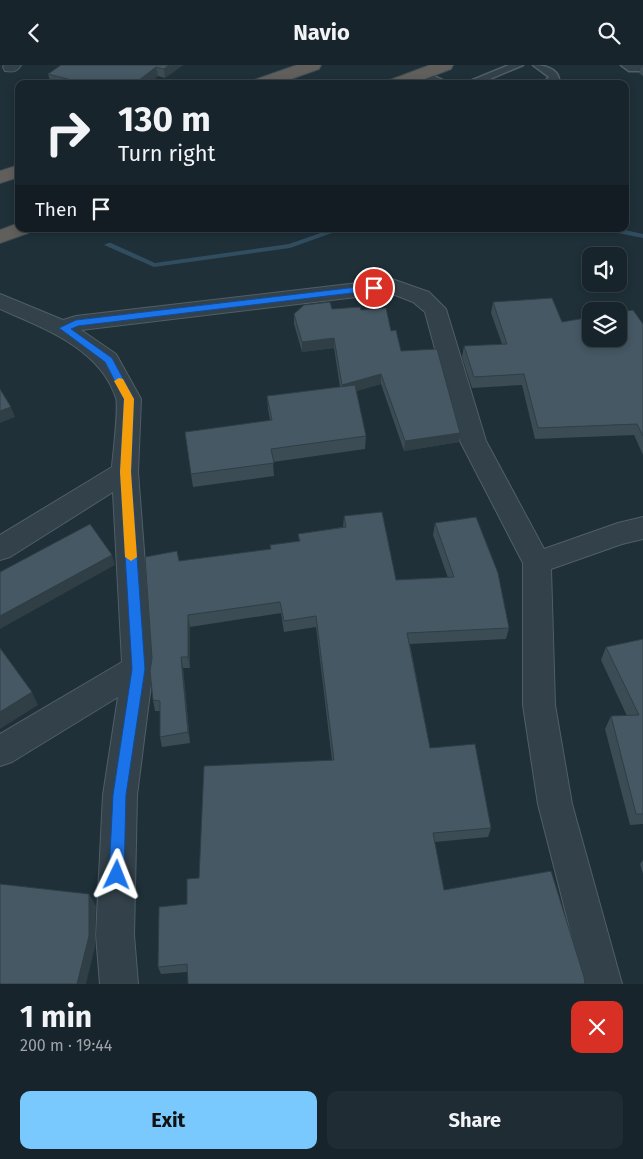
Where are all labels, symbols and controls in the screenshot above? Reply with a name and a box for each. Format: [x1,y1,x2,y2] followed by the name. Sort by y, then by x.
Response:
[20,19,48,47] icon: back
[293,19,350,46] text: Navio
[595,19,623,47] icon: search
[118,98,211,140] text: 130 m
[35,100,100,165] icon: right
[118,140,215,167] text: Turn right
[87,195,115,223] icon: arrive
[35,198,77,221] text: Then
[582,247,627,347] map controls
[582,247,627,292] button: sound
[353,267,395,309] pin
[360,274,388,302] icon: arrive
[582,302,627,347] button: layers
[90,848,142,900] position arrow
[20,999,92,1035] text: 1 min
[571,1001,623,1053] button: close
[20,1036,112,1055] text: 200 m · 19:44
[20,1091,317,1149] button: Exit
[327,1091,623,1149] button: Share

